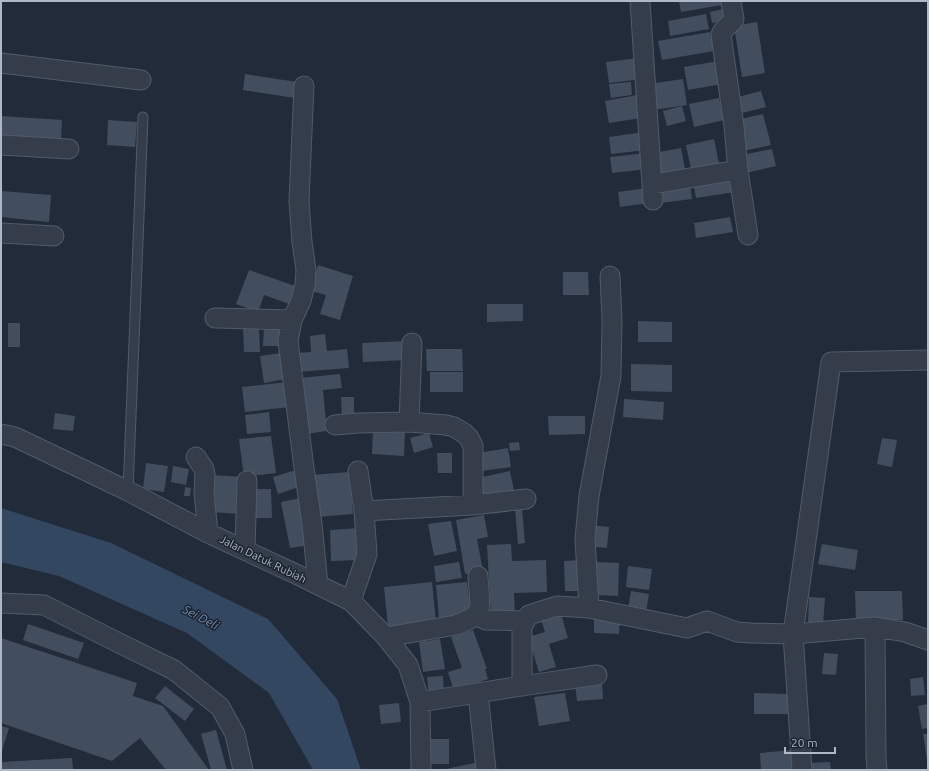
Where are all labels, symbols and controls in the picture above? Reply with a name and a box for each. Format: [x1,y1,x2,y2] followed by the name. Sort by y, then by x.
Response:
[218,533,308,585] street label: Jalan Datuk Rubiah
[180,602,222,632] water label: Sei Deli
[785,729,835,755] scale bar
[791,736,818,749] text: 20 m

